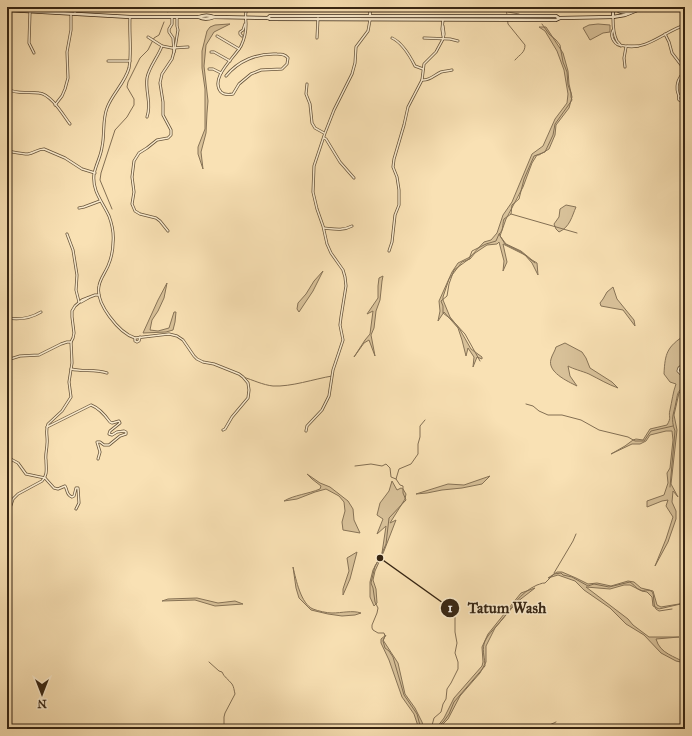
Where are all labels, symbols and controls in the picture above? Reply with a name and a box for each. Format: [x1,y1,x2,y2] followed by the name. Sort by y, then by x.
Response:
[440,594,555,621] callout: Tatum Wash
[467,599,547,617] text: Tatum Wash
[448,601,453,615] text: 1
[22,674,62,714] north arrow
[37,697,47,710] text: N

